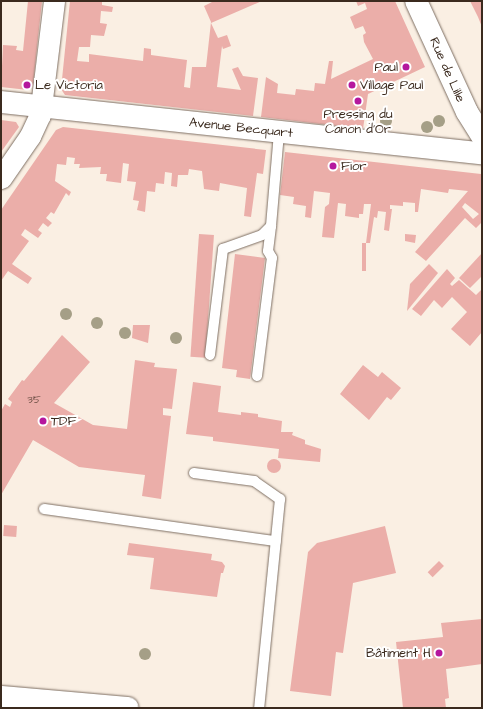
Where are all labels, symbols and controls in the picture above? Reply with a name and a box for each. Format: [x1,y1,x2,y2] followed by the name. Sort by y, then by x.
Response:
[426,35,468,105] street label: Rue de Lille
[374,59,398,75] place label: Paul
[401,62,411,72] marker: Paul
[35,77,103,93] place label: Le Victoria
[360,77,423,93] place label: Village Paul
[22,80,32,90] marker: Le Victoria
[347,80,357,90] marker: Village Paul
[353,96,363,106] marker: Pressing du Canon d'Or
[323,107,393,138] place label: Pressing du Canon d'Or
[188,115,294,141] street label: Avenue Becquart
[341,158,366,174] place label: Fior
[328,161,338,171] marker: Fior
[27,393,41,407] house number: 35
[51,413,77,429] place label: TDF
[38,416,48,426] marker: TDF
[366,645,431,661] place label: Bâtiment H
[434,648,444,658] marker: Bâtiment H

